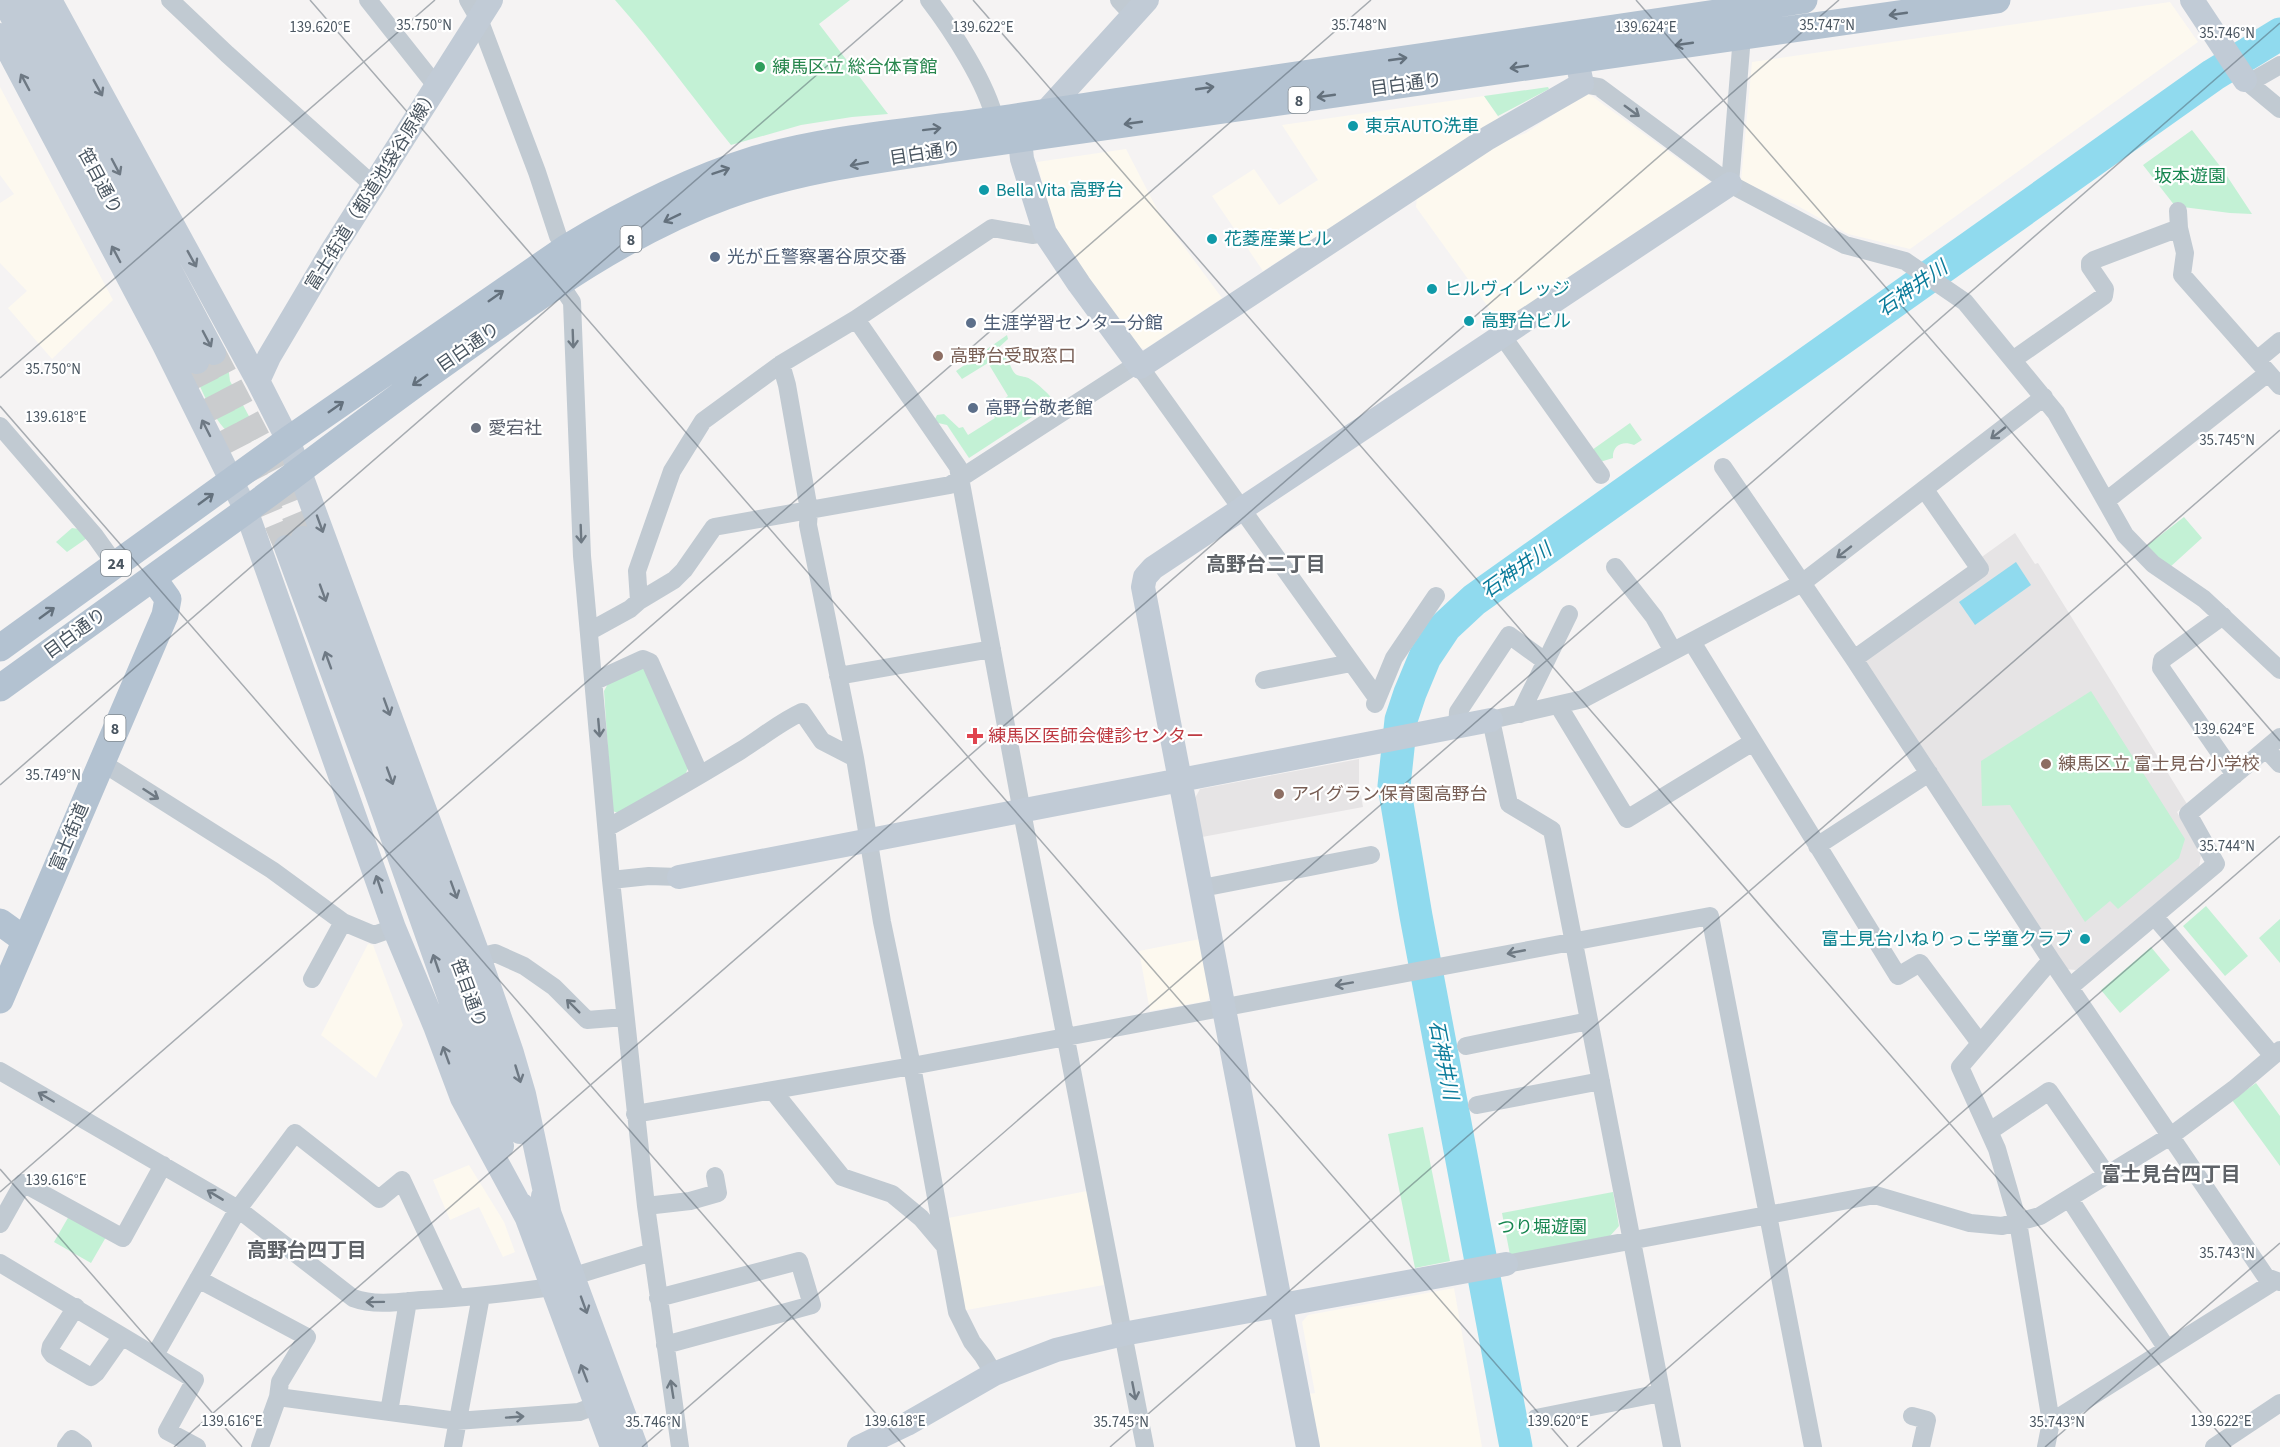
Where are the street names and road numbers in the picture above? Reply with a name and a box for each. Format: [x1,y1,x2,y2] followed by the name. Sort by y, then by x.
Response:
[1369,67,1443,102] street label: 目白通り
[300,83,445,295] street label: 富士街道（都道池袋谷原線）
[1288,87,1310,113] road number: 8
[888,136,963,171] street label: 目白通り
[72,144,127,219] street label: 笹目通り
[620,226,642,252] road number: 8
[432,317,505,378] street label: 目白通り
[101,550,131,576] road number: 24
[39,602,112,665] street label: 目白通り
[104,715,126,741] road number: 8
[44,799,95,875] street label: 富士街道
[444,955,493,1031] street label: 笹目通り

